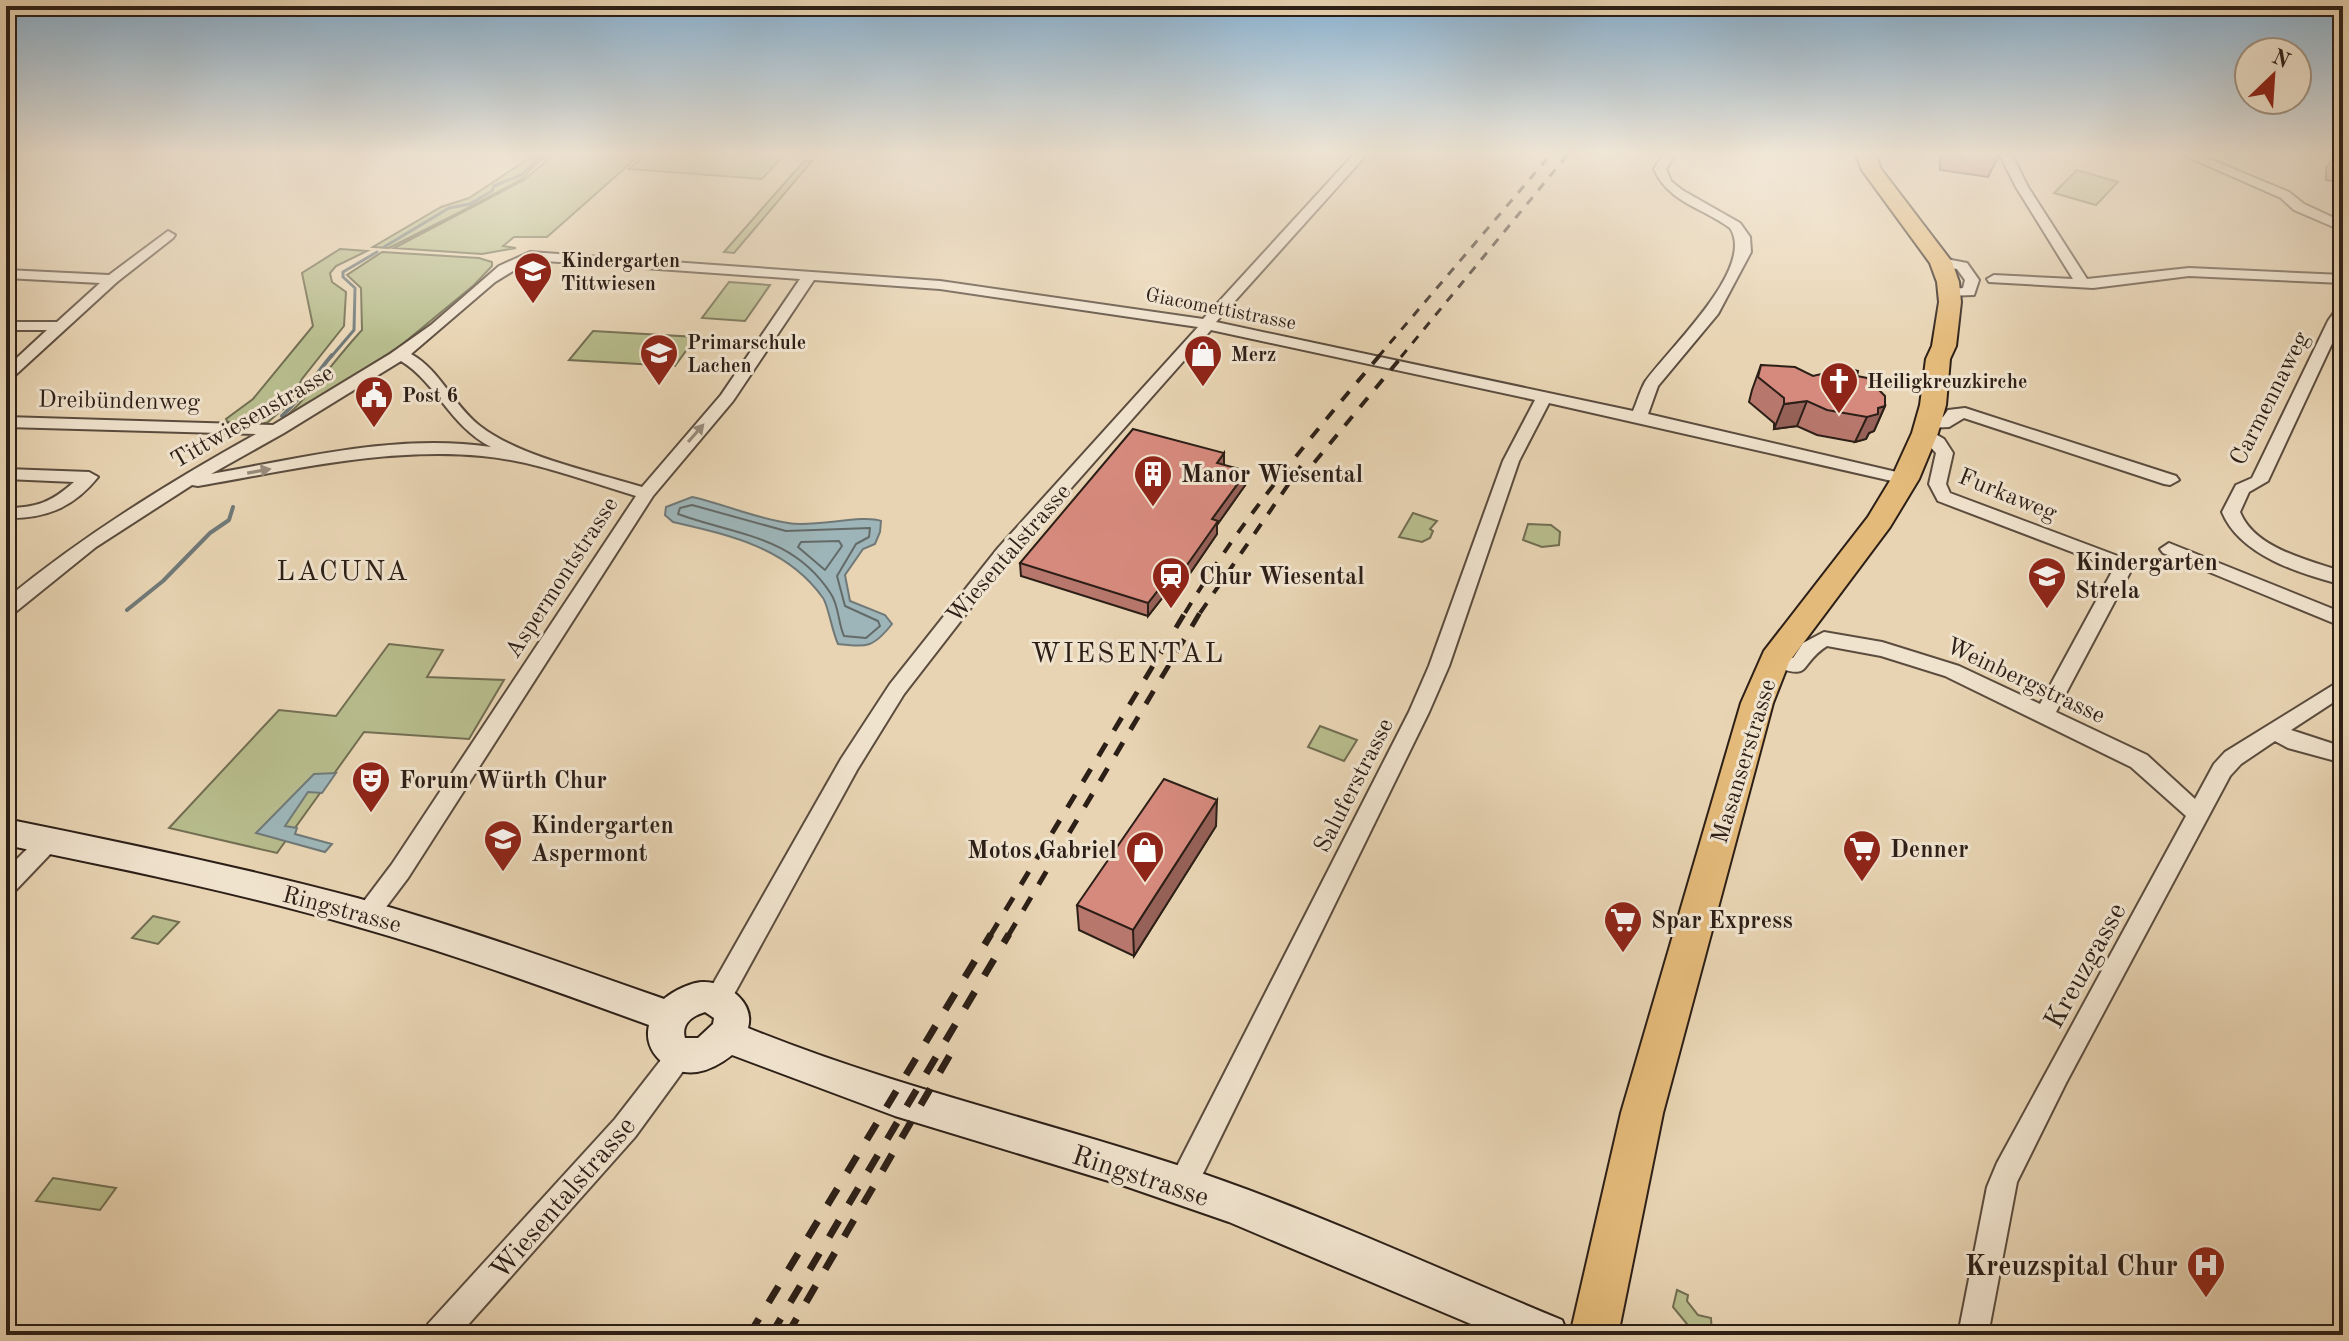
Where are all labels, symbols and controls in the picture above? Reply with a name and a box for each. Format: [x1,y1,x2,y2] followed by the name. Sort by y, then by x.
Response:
[2233,36,2313,116] north arrow
[2268,46,2293,73] text: N
[512,250,554,305] school or university icon: Kindergarten Tittwiesen
[561,252,680,295] place label: Kindergarten Tittwiesen
[1144,286,1298,334] street label: Giacomettistrasse
[2227,328,2315,470] street label: Carmennaweg
[638,332,680,387] school or university icon: Primarschule Lachen
[1182,333,1224,388] shop icon: Merz
[687,334,806,377] place label: Primarschule Lachen
[1231,346,1276,366] place label: Merz
[1818,360,1860,415] church icon: Heiligkreuzkirche
[168,361,338,474] street label: Tittwiesenstrasse
[1867,373,2027,393] place label: Heiligkreuzkirche
[353,374,395,429] public building icon: Post 6
[402,387,458,407] place label: Post 6
[38,389,200,415] street label: Dreibündenweg
[687,424,704,444] one-way arrow
[1132,453,1174,508] building icon: Manor Wiesental
[1181,464,1363,488] place label: Manor Wiesental
[247,465,272,477] one-way arrow
[1954,465,2060,526] street label: Furkaweg
[943,480,1076,628] street label: Wiesentalstrasse
[502,493,624,663] street label: Aspermontstrasse
[2075,552,2218,604] place label: Kindergarten Strela
[1150,555,1192,610] station icon: Chur Wiesental
[2026,555,2068,610] school or university icon: Kindergarten Strela
[276,559,410,587] district label: LACUNA
[1199,566,1365,590] place label: Chur Wiesental
[1942,635,2108,729] street label: Weinbergstrasse
[1031,641,1225,669] district label: WIESENTAL
[1708,676,1781,847] street label: Masanserstrasse
[1311,715,1399,857] street label: Saluferstrasse
[350,759,392,814] theatre icon: Forum Würth Chur
[399,770,607,794] place label: Forum Würth Chur
[531,815,674,867] place label: Kindergarten Aspermont
[482,818,524,873] school or university icon: Kindergarten Aspermont
[1841,828,1883,883] supermarket icon: Denner
[1124,829,1166,884] shop icon: Motos Gabriel
[1890,839,1969,863] place label: Denner
[967,840,1117,864] place label: Motos Gabriel
[279,884,403,938] street label: Ringstrasse
[1602,899,1644,954] supermarket icon: Spar Express
[2041,899,2133,1034] street label: Kreuzgasse
[1651,910,1793,934] place label: Spar Express
[486,1112,642,1285] street label: Wiesentalstrasse
[1068,1143,1212,1213] street label: Ringstrasse
[2185,1244,2227,1299] hospital icon: Kreuzspital Chur
[1965,1254,2178,1282] place label: Kreuzspital Chur

